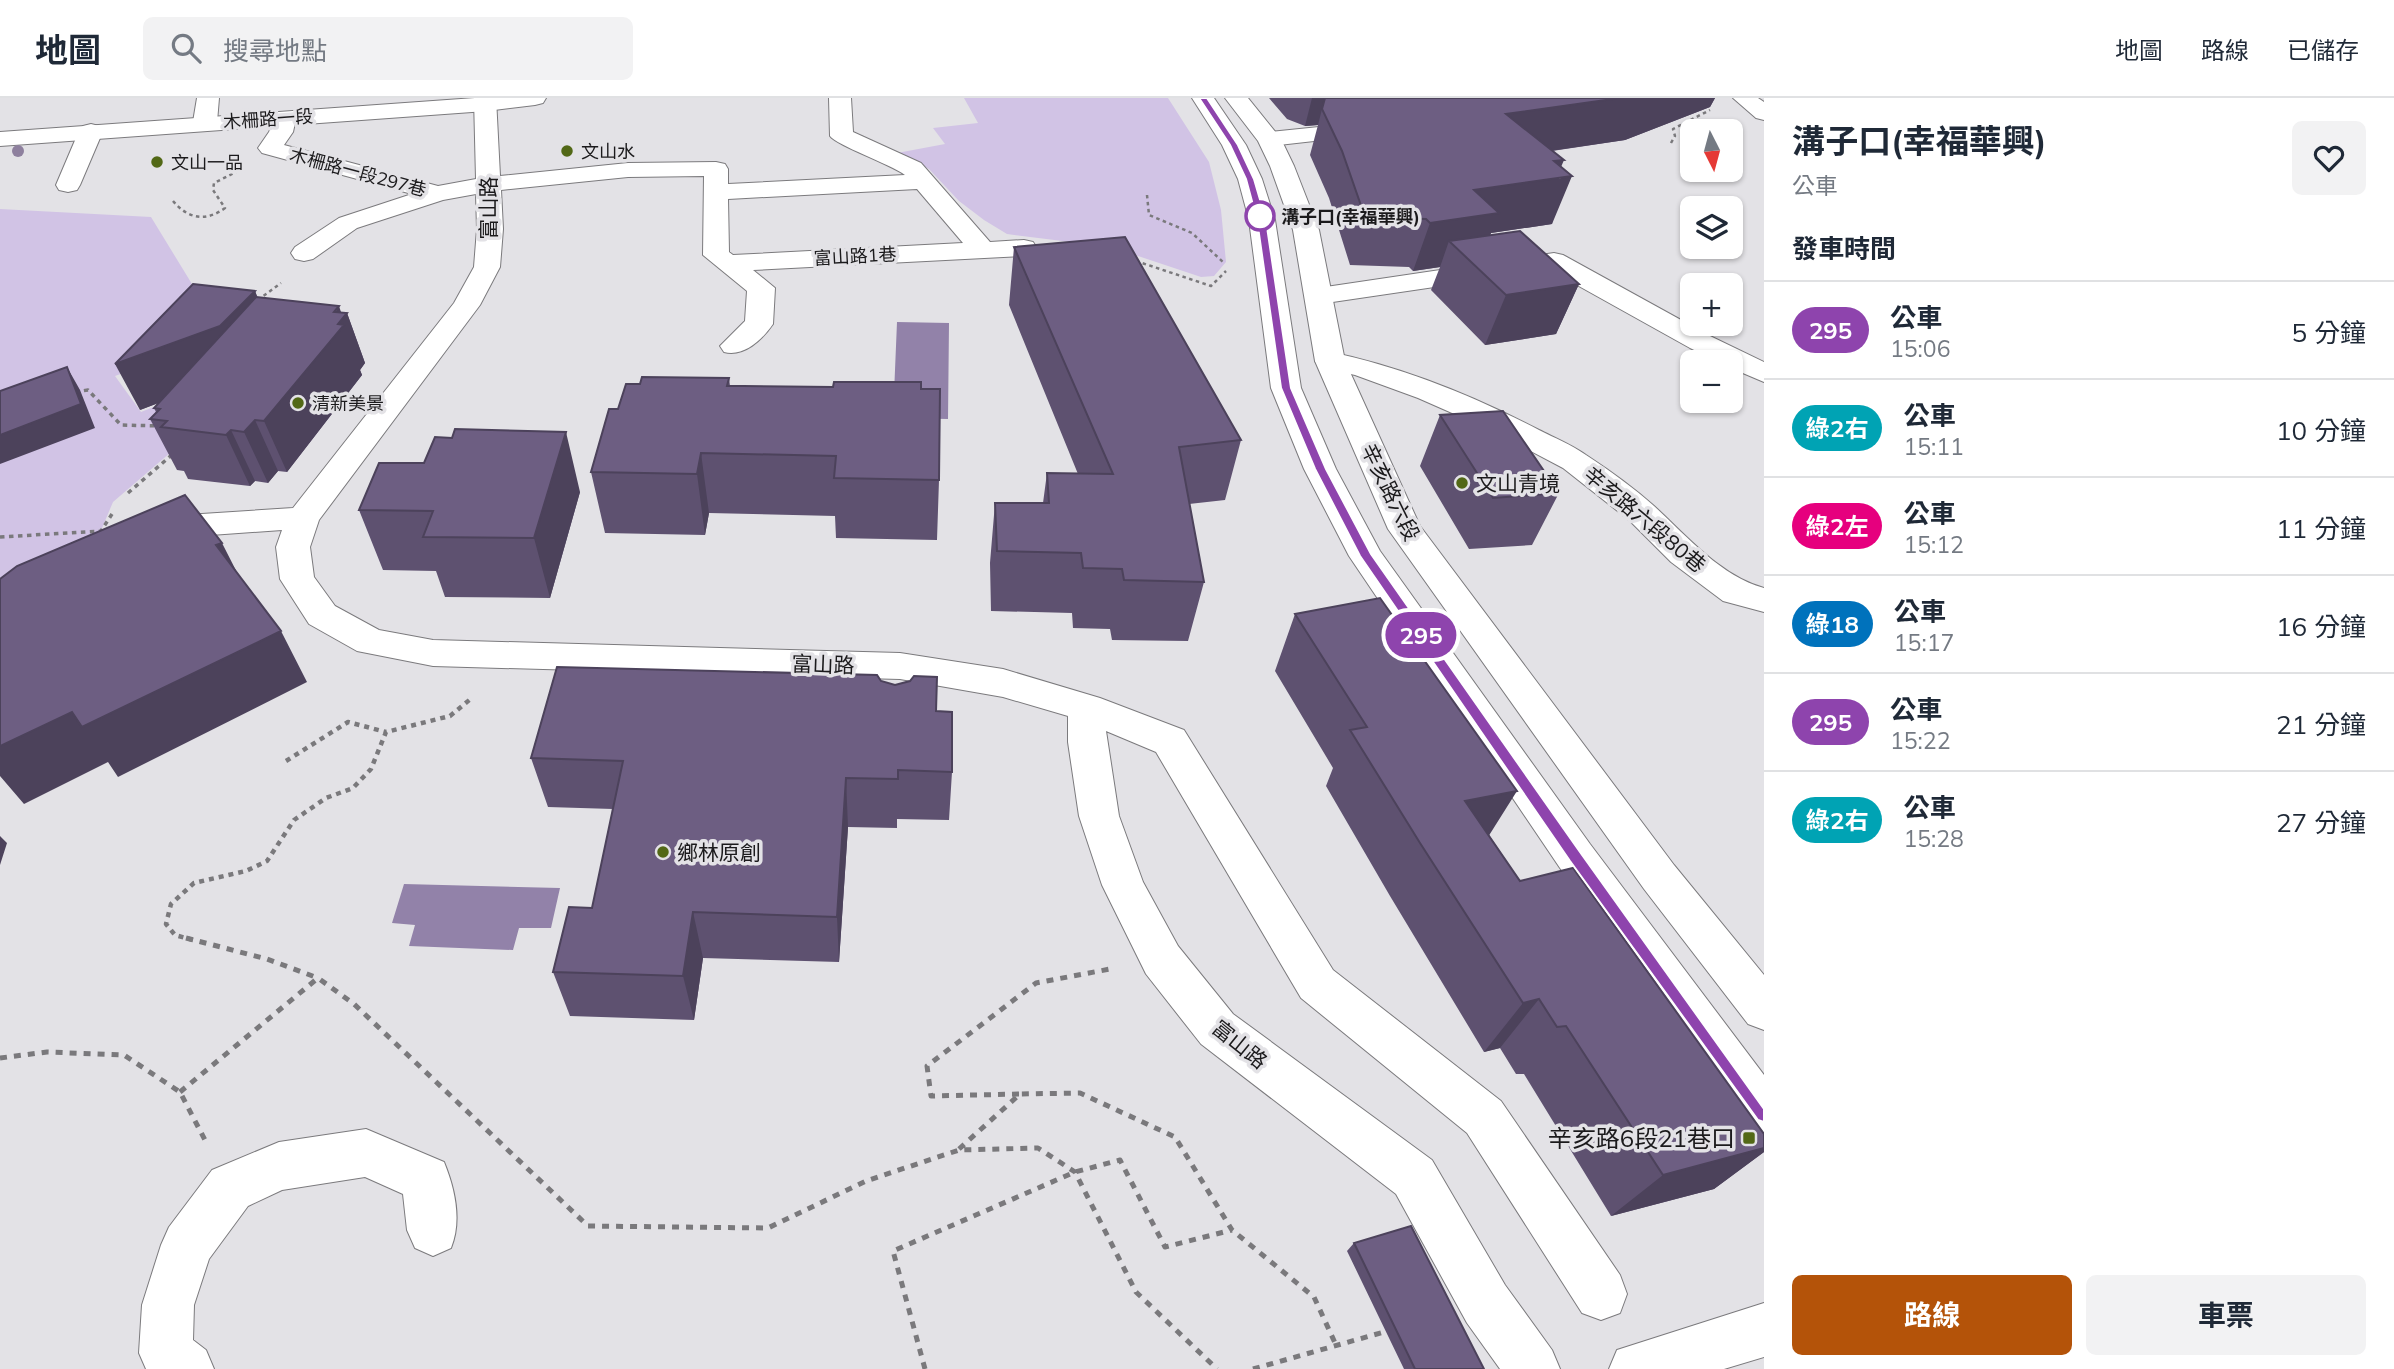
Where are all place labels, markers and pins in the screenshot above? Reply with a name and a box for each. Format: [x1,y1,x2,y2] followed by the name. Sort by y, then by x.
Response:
[581,140,635,163] place label: 文山水
[559,143,575,159] marker: 文山水
[171,151,243,174] place label: 文山一品
[149,154,165,170] marker: 文山一品
[1245,201,1275,231] marker: 溝子口(幸福華興)
[1281,205,1420,228] place label: 溝子口(幸福華興)
[312,392,384,415] place label: 清新美景
[290,395,306,411] marker: 清新美景
[1476,470,1560,496] place label: 文山青境
[1454,475,1470,491] marker: 文山青境
[677,839,761,865] place label: 鄉林原創
[655,844,671,860] marker: 鄉林原創
[1548,1123,1735,1153] place label: 辛亥路6段21巷口
[1741,1130,1757,1146] marker: 辛亥路6段21巷口

